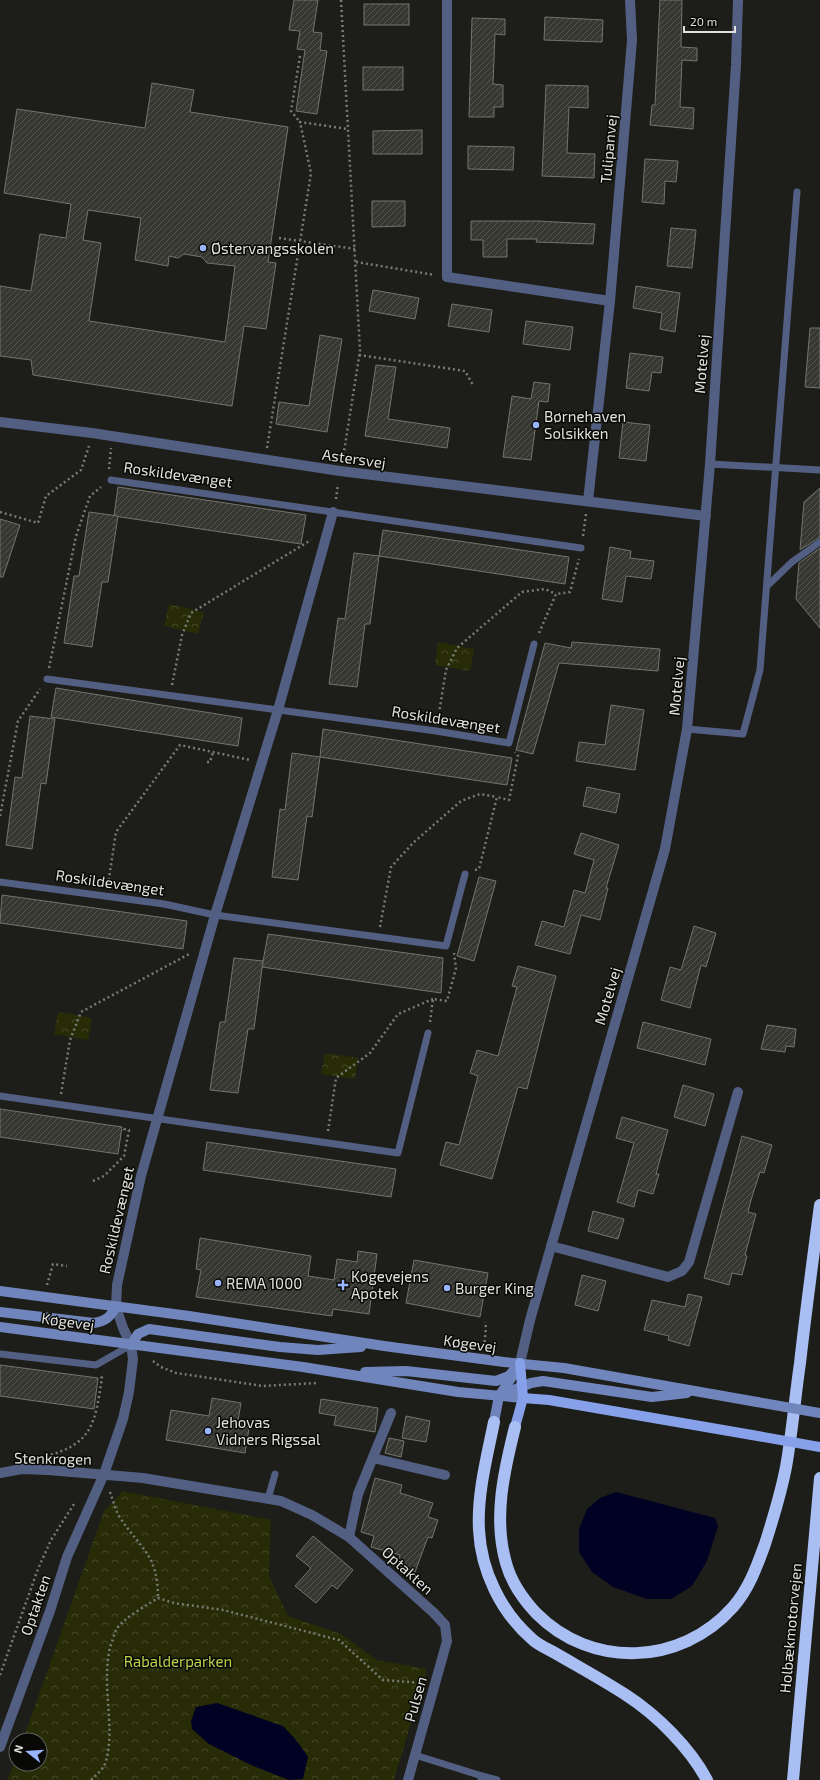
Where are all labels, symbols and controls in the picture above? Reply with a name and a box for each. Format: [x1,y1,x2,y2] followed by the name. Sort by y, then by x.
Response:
[684,8,735,34] scale bar
[690,14,717,28] text: 20 m
[596,114,621,184] street label: Tulipanvej
[211,239,334,257] place label: Østervangsskolen
[198,243,208,253] marker: Østervangsskolen
[690,334,713,394] street label: Motelvej
[544,407,626,442] place label: Børnehaven Solsikken
[531,420,541,430] marker: Børnehaven Solsikken
[321,445,387,472] street label: Astersvej
[123,457,234,491] street label: Roskildevænget
[664,656,689,716] street label: Motelvej
[391,702,502,736] street label: Roskildevænget
[55,865,166,899] street label: Roskildevænget
[590,965,625,1027] street label: Motelvej
[95,1164,137,1275] street label: Roskildevænget
[351,1267,429,1302] place label: Køgevejens Apotek
[226,1274,302,1292] place label: REMA 1000
[213,1278,223,1288] marker: REMA 1000
[455,1279,535,1297] place label: Burger King
[338,1280,348,1290] marker: Køgevejens Apotek
[442,1283,452,1293] marker: Burger King
[40,1308,96,1335] street label: Køgevej
[442,1330,498,1357] street label: Køgevej
[216,1413,321,1448] place label: Jehovas Vidners Rigssal
[203,1426,213,1436] marker: Jehovas Vidners Rigssal
[14,1448,92,1468] street label: Stenkrogen
[379,1542,437,1598] street label: Optakten
[775,1562,806,1694] street label: Holbækmotorvejen
[16,1572,54,1638] street label: Optakten
[124,1652,232,1670] park label: Rabalderparken
[400,1674,430,1724] street label: Pulsen
[8,1732,48,1772] north arrow
[11,1743,25,1755] text: N

